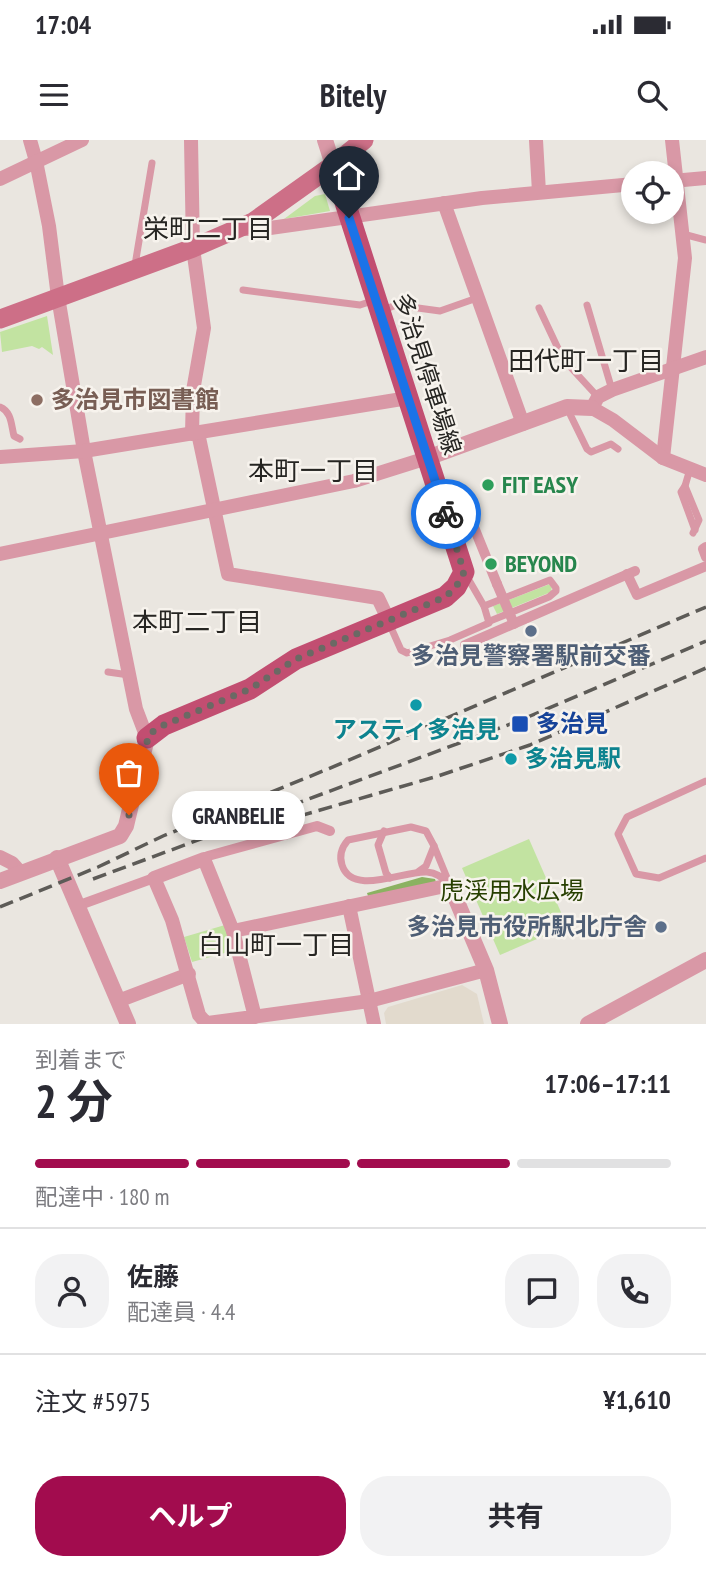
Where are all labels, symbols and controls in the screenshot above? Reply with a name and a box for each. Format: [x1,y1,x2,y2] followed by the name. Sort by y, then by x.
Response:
[35,8,91,41] text: 17:04
[320,74,386,116] text: Bitely
[35,76,73,114] icon: menu
[633,76,671,114] icon: search
[319,146,379,218] pin
[330,157,368,195] icon: home
[621,161,684,224] map controls
[621,161,684,224] button: locate
[143,212,273,245] district label: 栄町二丁目
[387,289,468,459] street label: 多治見停車場線
[508,344,664,377] district label: 田代町一丁目
[51,384,219,415] place label: 多治見市図書館
[29,392,45,408] marker: 多治見市図書館
[248,454,378,487] district label: 本町一丁目
[502,469,578,500] place label: FIT EASY
[480,477,496,493] marker: FIT EASY
[411,479,481,549] courier
[427,495,465,533] icon: bike
[505,548,577,579] place label: BEYOND
[483,556,499,572] marker: BEYOND
[132,605,262,638] district label: 本町二丁目
[523,623,539,639] marker: 多治見警察署駅前交番
[411,640,651,671] place label: 多治見警察署駅前交番
[408,697,424,713] marker: アスティ多治見
[536,708,608,739] place label: 多治見
[333,714,499,745] place label: アスティ多治見
[510,714,530,734] marker: 多治見
[99,743,159,815] pin
[525,743,621,774] place label: 多治見駅
[503,751,519,767] marker: 多治見駅
[110,754,148,792] icon: bag
[171,790,304,840] callout: GRANBELIE
[192,801,285,830] text: GRANBELIE
[440,875,584,906] park label: 虎渓用水広場
[407,911,647,942] place label: 多治見市役所駅北庁舎
[653,919,669,935] marker: 多治見市役所駅北庁舎
[198,928,354,961] district label: 白山町一丁目
[35,1045,127,1074] text: 到着まで
[544,1067,671,1100] text: 17:06–17:11
[35,1071,112,1131] text: 2 分
[35,1182,170,1211] text: 配達中 · 180 m
[35,1254,109,1328] button: person
[505,1254,579,1328] button: chat
[597,1254,671,1328] button: phone
[127,1260,179,1293] text: 佐藤
[127,1297,235,1326] text: 配達員 · 4.4
[603,1383,671,1416] text: ¥1,610
[35,1385,151,1418] text: 注文 #5975
[35,1476,346,1556] button: ヘルプ
[360,1476,671,1556] button: 共有

